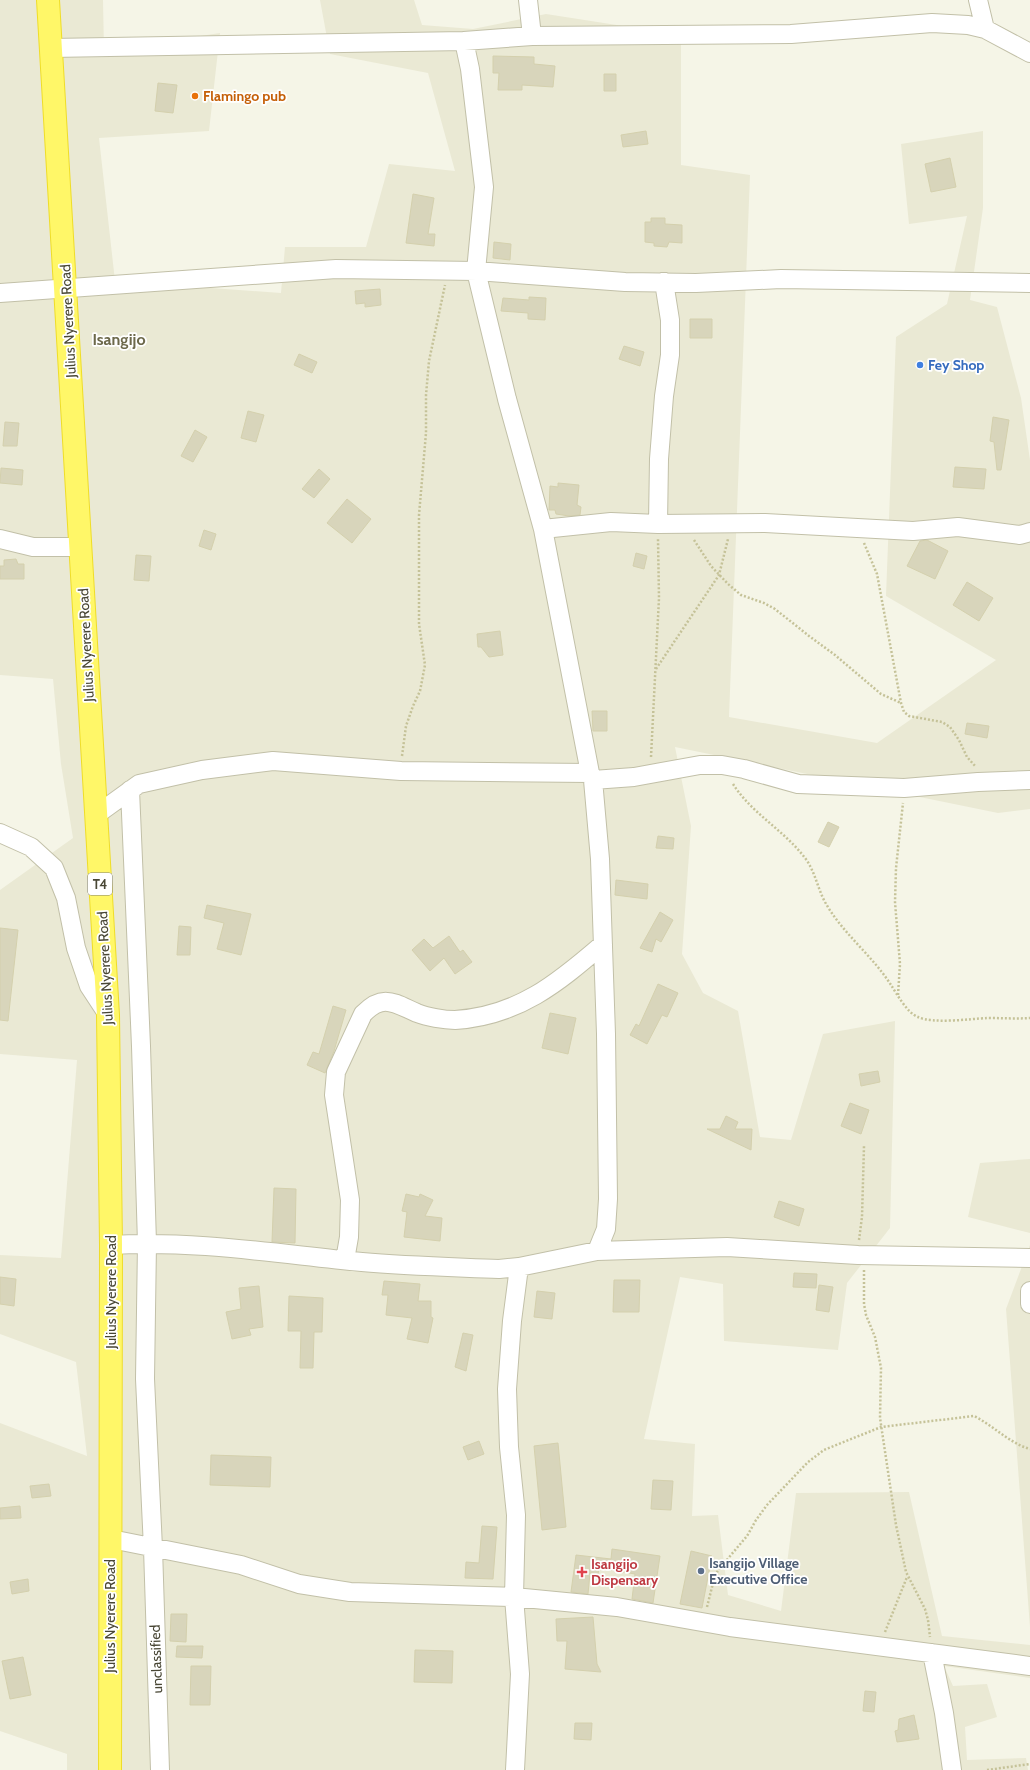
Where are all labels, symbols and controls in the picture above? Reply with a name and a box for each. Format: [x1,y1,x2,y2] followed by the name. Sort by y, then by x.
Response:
[203,87,286,105] place label: Flamingo pub
[190,91,200,101] marker: Flamingo pub
[56,264,80,379] street label: Julius Nyerere Road
[92,330,146,349] district label: Isangijo
[928,356,984,374] place label: Fey Shop
[915,360,925,370] marker: Fey Shop
[74,588,98,703] street label: Julius Nyerere Road
[88,873,112,895] road number: T4
[93,911,117,1026] street label: Julius Nyerere Road
[102,1235,120,1350] street label: Julius Nyerere Road
[709,1554,807,1588] place label: Isangijo Village Executive Office
[591,1555,659,1589] place label: Isangijo Dispensary
[101,1559,119,1674] street label: Julius Nyerere Road
[576,1566,588,1578] marker: Isangijo Dispensary
[696,1566,706,1576] marker: Isangijo Village Executive Office
[146,1624,166,1694] street label: unclassified

